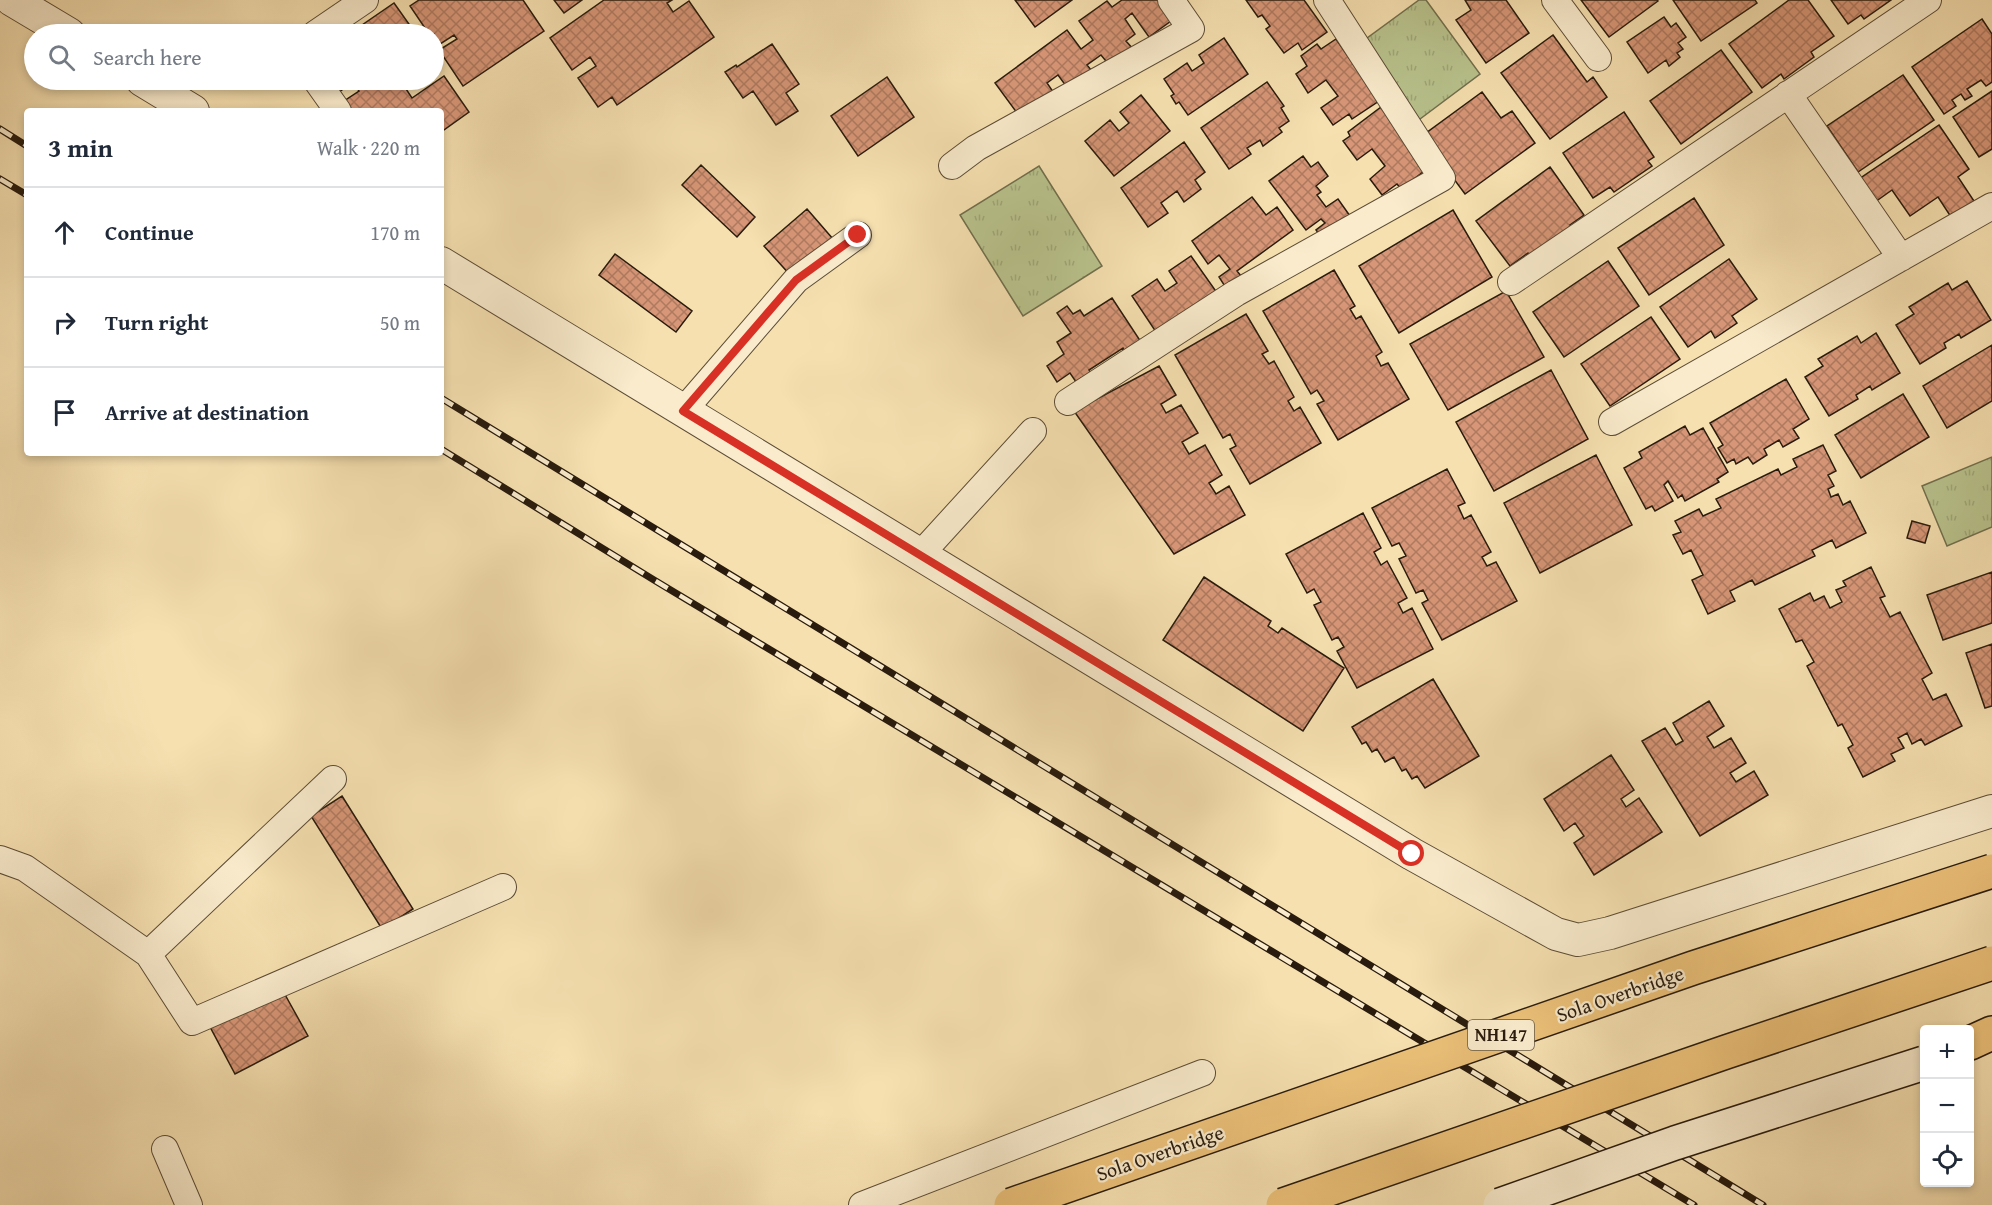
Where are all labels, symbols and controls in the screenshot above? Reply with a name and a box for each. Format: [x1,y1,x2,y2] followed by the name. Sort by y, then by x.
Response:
[24,24,444,90] search box
[45,41,78,74] icon: search
[93,41,202,73] text: Search here
[48,128,113,167] text: 3 min
[317,133,420,162] text: Walk · 220 m
[48,216,81,249] icon: ahead
[105,216,194,248] text: Continue
[370,218,420,247] text: 170 m
[844,221,870,247] route end
[48,306,81,339] icon: right
[105,306,208,338] text: Turn right
[380,308,420,337] text: 50 m
[48,396,81,429] icon: arrive
[105,396,309,428] text: Arrive at destination
[1398,840,1424,866] route start
[1552,958,1687,1029] street label: Sola Overbridge
[1468,1020,1534,1050] road number: NH147
[1920,1025,1974,1187] map controls
[1920,1025,1974,1079] button: +
[1920,1079,1974,1133] button: −
[1092,1117,1227,1188] street label: Sola Overbridge
[1920,1133,1974,1187] button: locate

